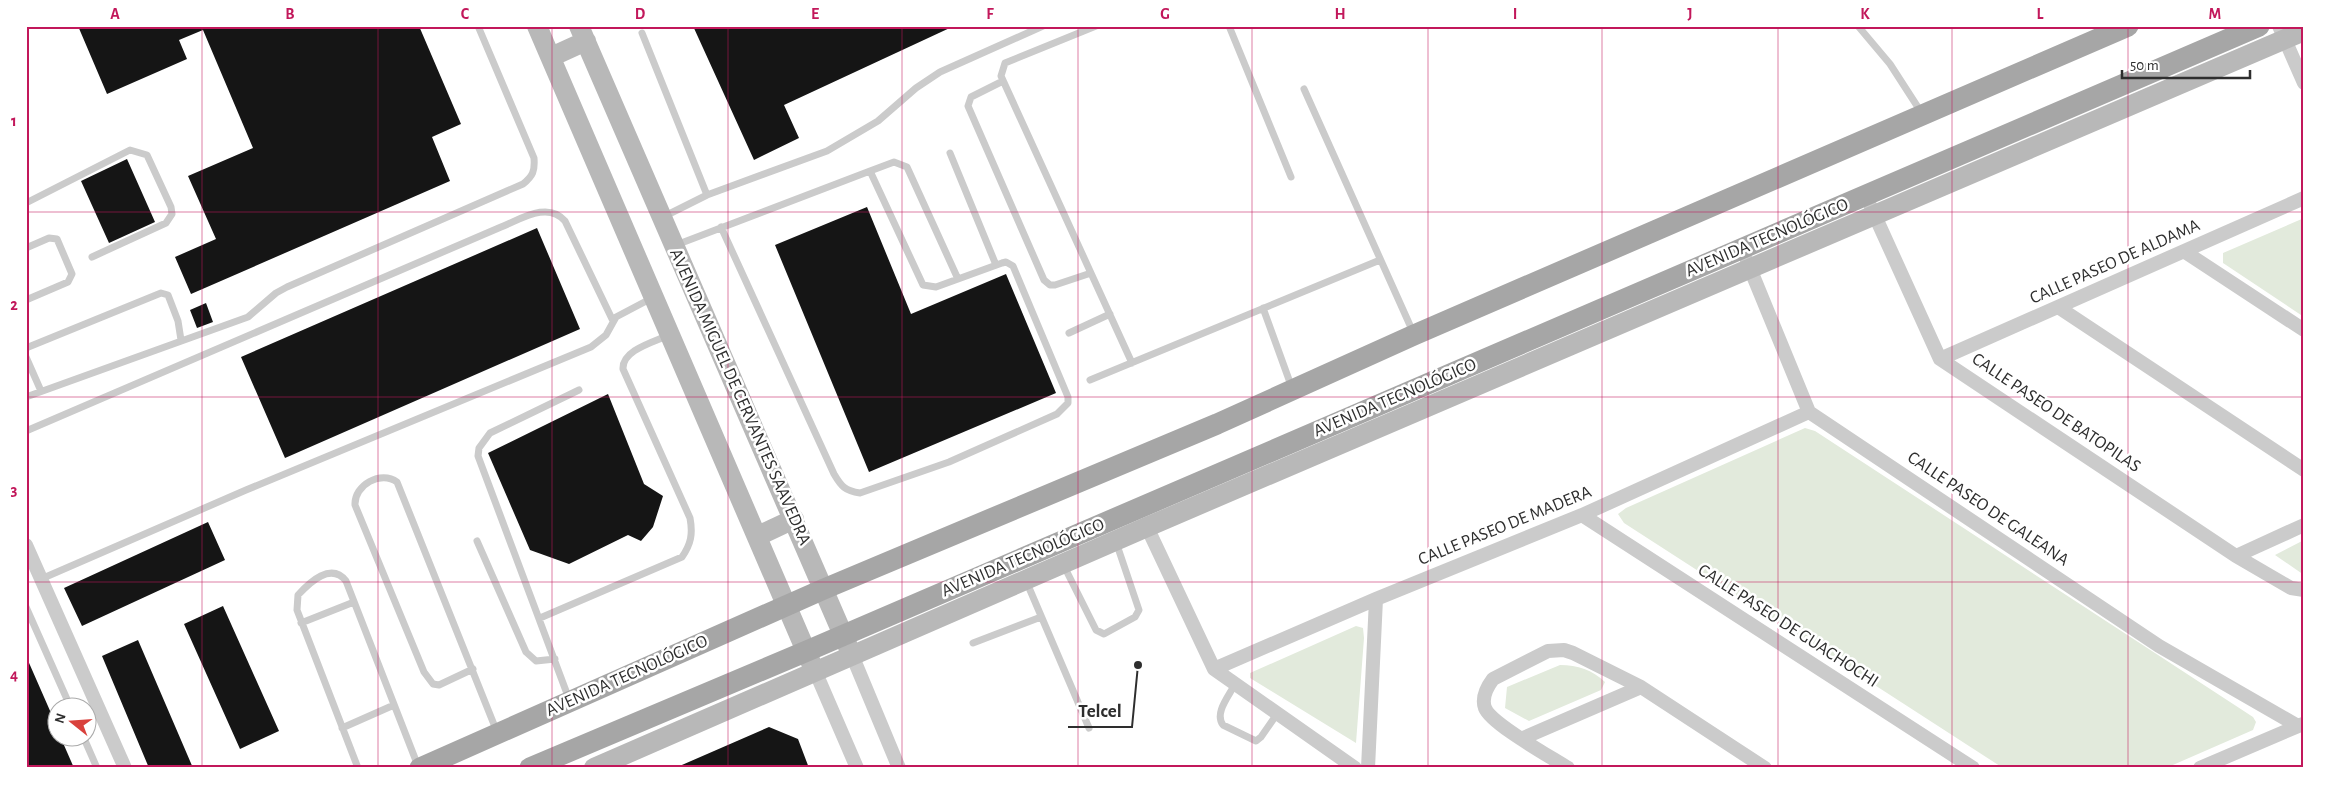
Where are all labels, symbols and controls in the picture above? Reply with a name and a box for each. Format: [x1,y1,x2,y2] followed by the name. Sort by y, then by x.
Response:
[110,6,120,22] text: A
[285,6,295,22] text: B
[461,6,470,22] text: C
[635,6,646,22] text: D
[811,6,819,22] text: E
[986,6,994,22] text: F
[1160,6,1170,22] text: G
[1334,6,1346,22] text: H
[1513,6,1517,22] text: I
[1687,6,1693,22] text: J
[1860,6,1870,22] text: K
[2037,6,2044,22] text: L
[2209,6,2221,22] text: M
[2122,48,2250,80] scale bar
[2130,58,2159,73] text: 50 m
[11,113,17,129] text: 1
[1682,193,1851,280] street label: AVENIDA TECNOLÓGICO
[2027,216,2203,308] street label: CALLE PASEO DE ALDAMA
[666,246,814,548] street label: AVENIDA MIGUEL DE CERVANTES SAAVEDRA
[10,297,18,313] text: 2
[1968,350,2144,476] street label: CALLE PASEO DE BATOPILAS
[1310,353,1479,440] street label: AVENIDA TECNOLÓGICO
[1904,448,2072,570] street label: CALLE PASEO DE GALEANA
[11,482,18,498] text: 3
[1416,483,1595,569] street label: CALLE PASEO DE MADERA
[938,513,1107,600] street label: AVENIDA TECNOLÓGICO
[1695,561,1881,691] street label: CALLE PASEO DE GUACHOCHI
[542,629,711,720] street label: AVENIDA TECNOLÓGICO
[10,667,18,683] text: 4
[1068,693,1132,727] callout: Telcel
[48,696,98,746] north arrow
[1078,702,1122,721] text: Telcel
[52,712,69,725] text: N

